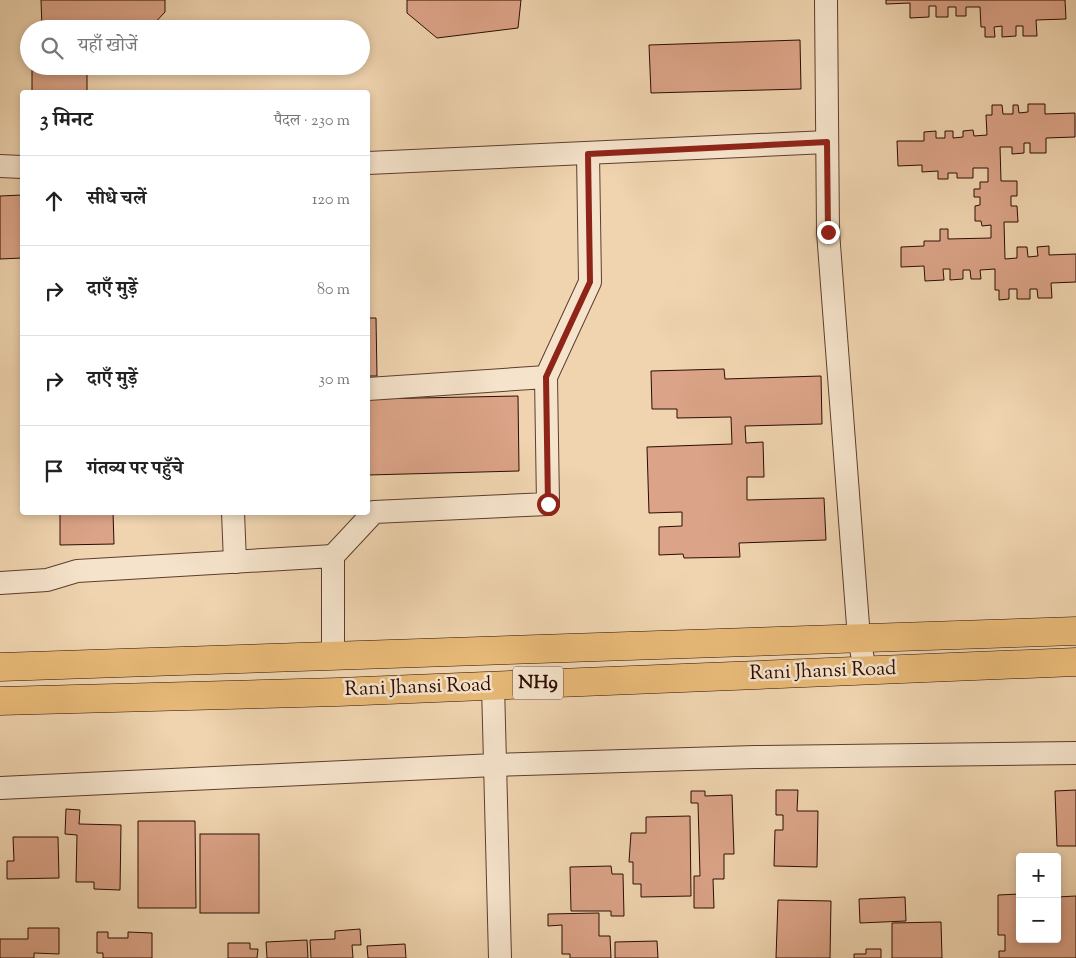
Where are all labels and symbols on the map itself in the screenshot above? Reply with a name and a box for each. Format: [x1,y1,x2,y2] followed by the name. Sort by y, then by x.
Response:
[817,221,840,244] route end
[537,493,560,516] route start
[749,655,897,689] street label: Rani Jhansi Road
[513,666,563,700] road number: NH9
[344,671,492,705] street label: Rani Jhansi Road

